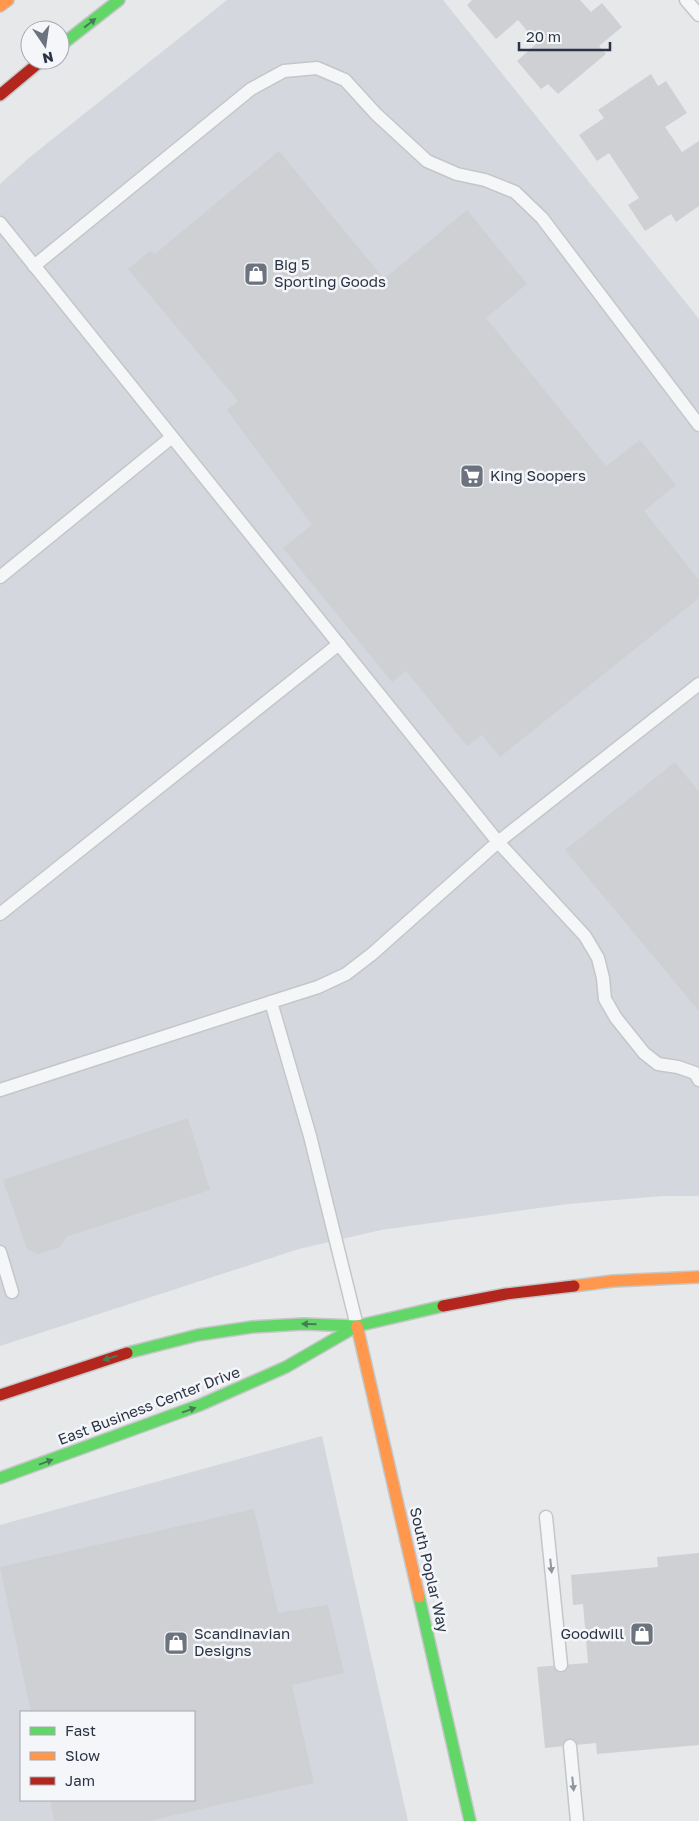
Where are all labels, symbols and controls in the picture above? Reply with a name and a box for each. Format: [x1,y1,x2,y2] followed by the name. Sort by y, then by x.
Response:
[83,18,96,28] one-way arrow
[20,20,70,70] north arrow
[519,20,610,52] scale bar
[526,27,561,45] text: 20 m
[41,49,55,68] text: N
[274,255,386,290] place label: Big 5 Sporting Goods
[243,261,269,287] shop icon: Big 5 Sporting Goods
[459,463,485,489] supermarket icon: King Soopers
[490,466,586,484] place label: King Soopers
[300,1320,316,1328] one-way arrow
[103,1355,118,1363] one-way arrow
[55,1362,242,1448] street label: East Business Center Drive
[182,1406,197,1414] one-way arrow
[39,1458,54,1466] one-way arrow
[407,1505,453,1635] street label: South Poplar Way
[547,1558,555,1574] one-way arrow
[629,1621,655,1647] shop icon: Goodwill
[194,1624,290,1659] place label: Scandinavian Designs
[560,1624,624,1642] place label: Goodwill
[163,1630,189,1656] shop icon: Scandinavian Designs
[20,1711,195,1801] legend
[65,1721,96,1739] text: Fast
[65,1746,100,1764] text: Slow
[65,1771,95,1789] text: Jam
[570,1776,578,1792] one-way arrow

